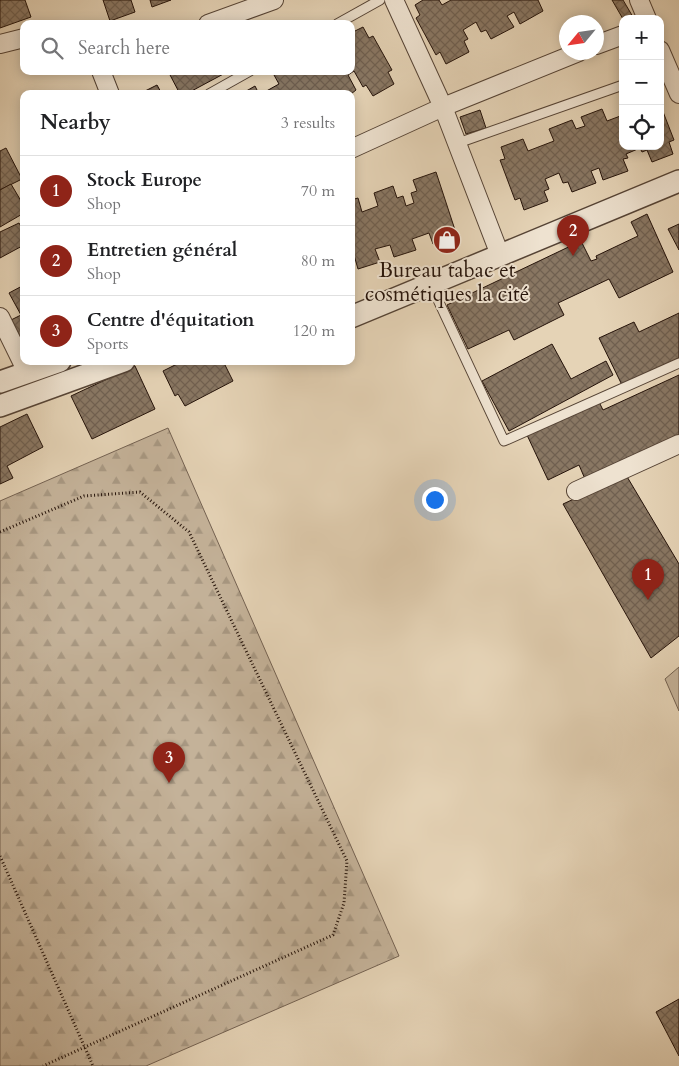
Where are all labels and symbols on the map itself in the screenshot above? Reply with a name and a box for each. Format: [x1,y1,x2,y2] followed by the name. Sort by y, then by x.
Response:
[559,15,604,60] north arrow
[557,215,589,256] pin: 2
[432,225,462,255] shop icon: Bureau tabac et cosmétiques la cité
[365,256,529,309] place label: Bureau tabac et cosmétiques la cité
[422,487,448,513] your location
[632,559,664,600] pin: 1
[153,742,185,783] pin: 3

